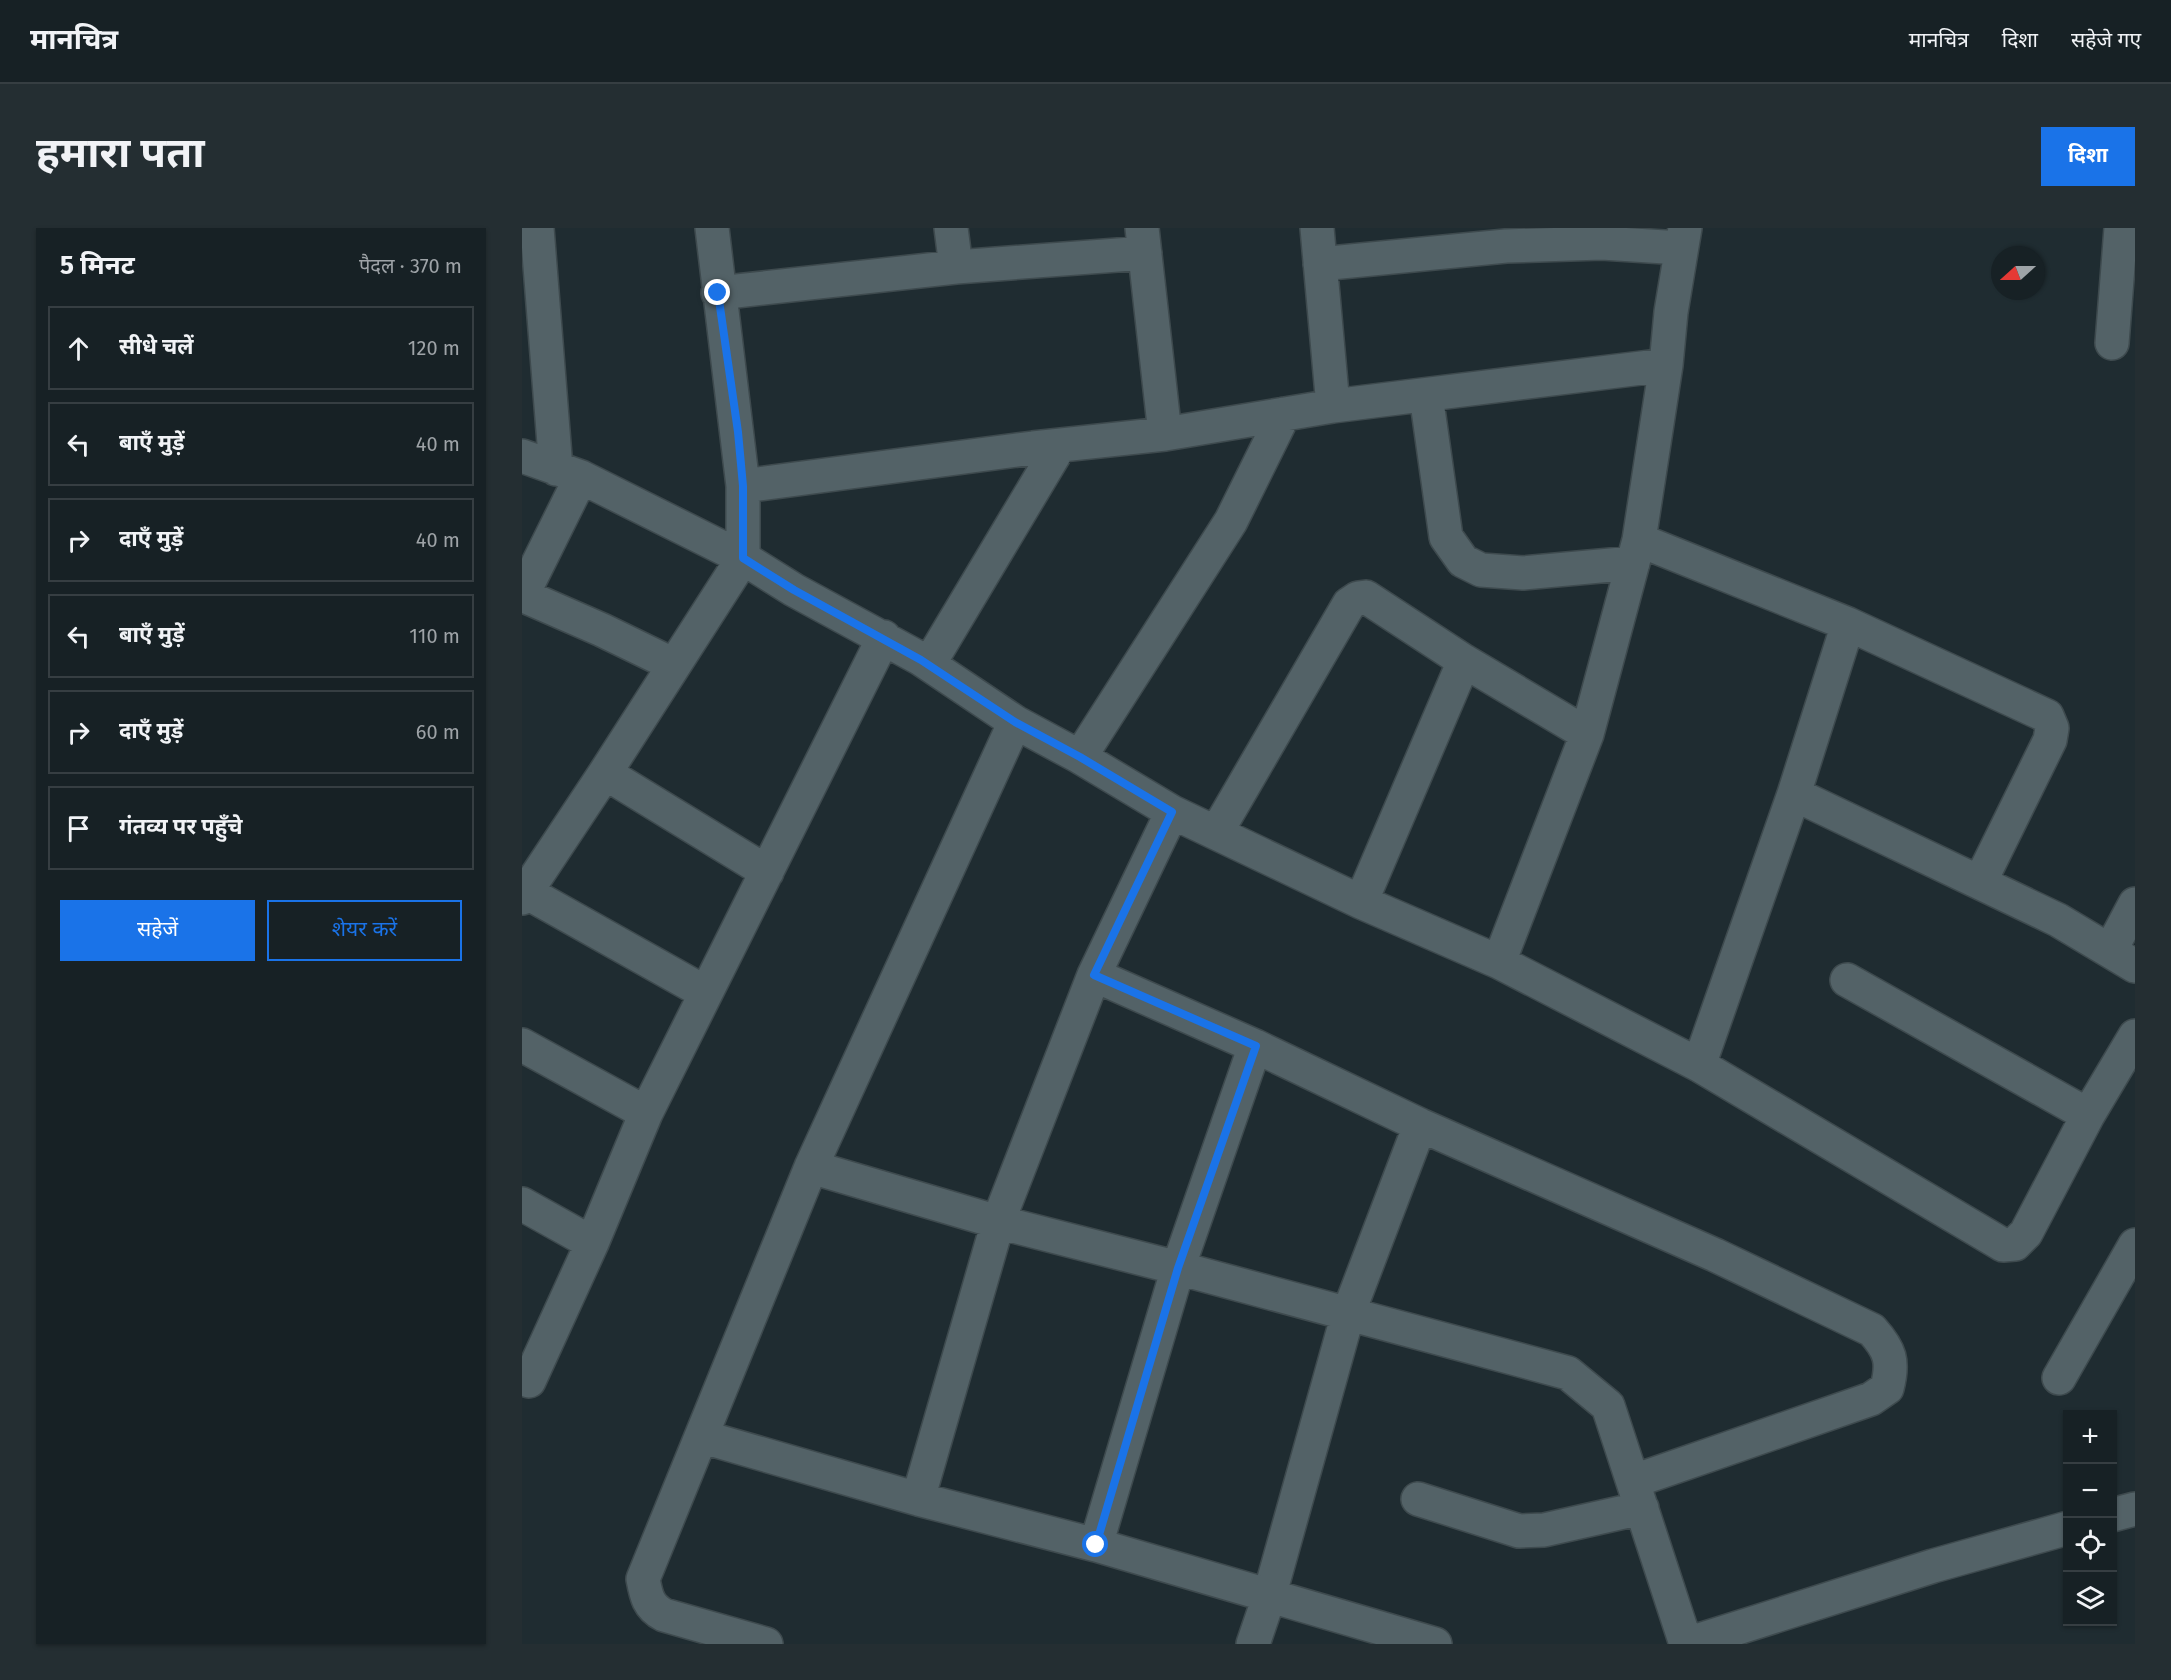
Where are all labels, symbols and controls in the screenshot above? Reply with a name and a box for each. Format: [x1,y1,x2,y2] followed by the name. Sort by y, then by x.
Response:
[30,23,118,56] text: मानचित्र
[1909,27,1969,53] text: मानचित्र
[2002,27,2038,53] text: दिशा
[2071,27,2141,53] text: सहेजे गए
[2041,127,2135,186] button: दिशा
[36,128,205,178] text: हमारा पता
[1991,246,2045,300] north arrow
[60,250,135,281] text: 5 मिनट
[359,254,462,278] text: पैदल · 370 m
[704,279,730,305] route end
[62,332,95,365] icon: ahead
[119,333,194,360] text: सीधे चलें
[408,336,460,360] text: 120 m
[62,428,95,461] icon: left
[119,429,185,456] text: बाएँ मुड़ें
[416,432,460,456] text: 40 m
[62,524,95,557] icon: right
[119,525,183,552] text: दाएँ मुड़ें
[416,528,460,552] text: 40 m
[62,620,95,653] icon: left
[119,621,185,648] text: बाएँ मुड़ें
[409,624,460,648] text: 110 m
[62,716,95,749] icon: right
[119,717,183,744] text: दाएँ मुड़ें
[416,720,460,744] text: 60 m
[62,812,95,845] icon: arrive
[119,813,243,840] text: गंतव्य पर पहुँचे
[60,900,255,961] button: सहेजें
[267,900,462,961] button: शेयर करें
[2063,1410,2117,1626] map controls
[2063,1410,2117,1464] button: +
[2063,1464,2117,1518] button: −
[2063,1518,2117,1572] button: locate
[1082,1531,1108,1557] route start
[2063,1572,2117,1626] button: layers

